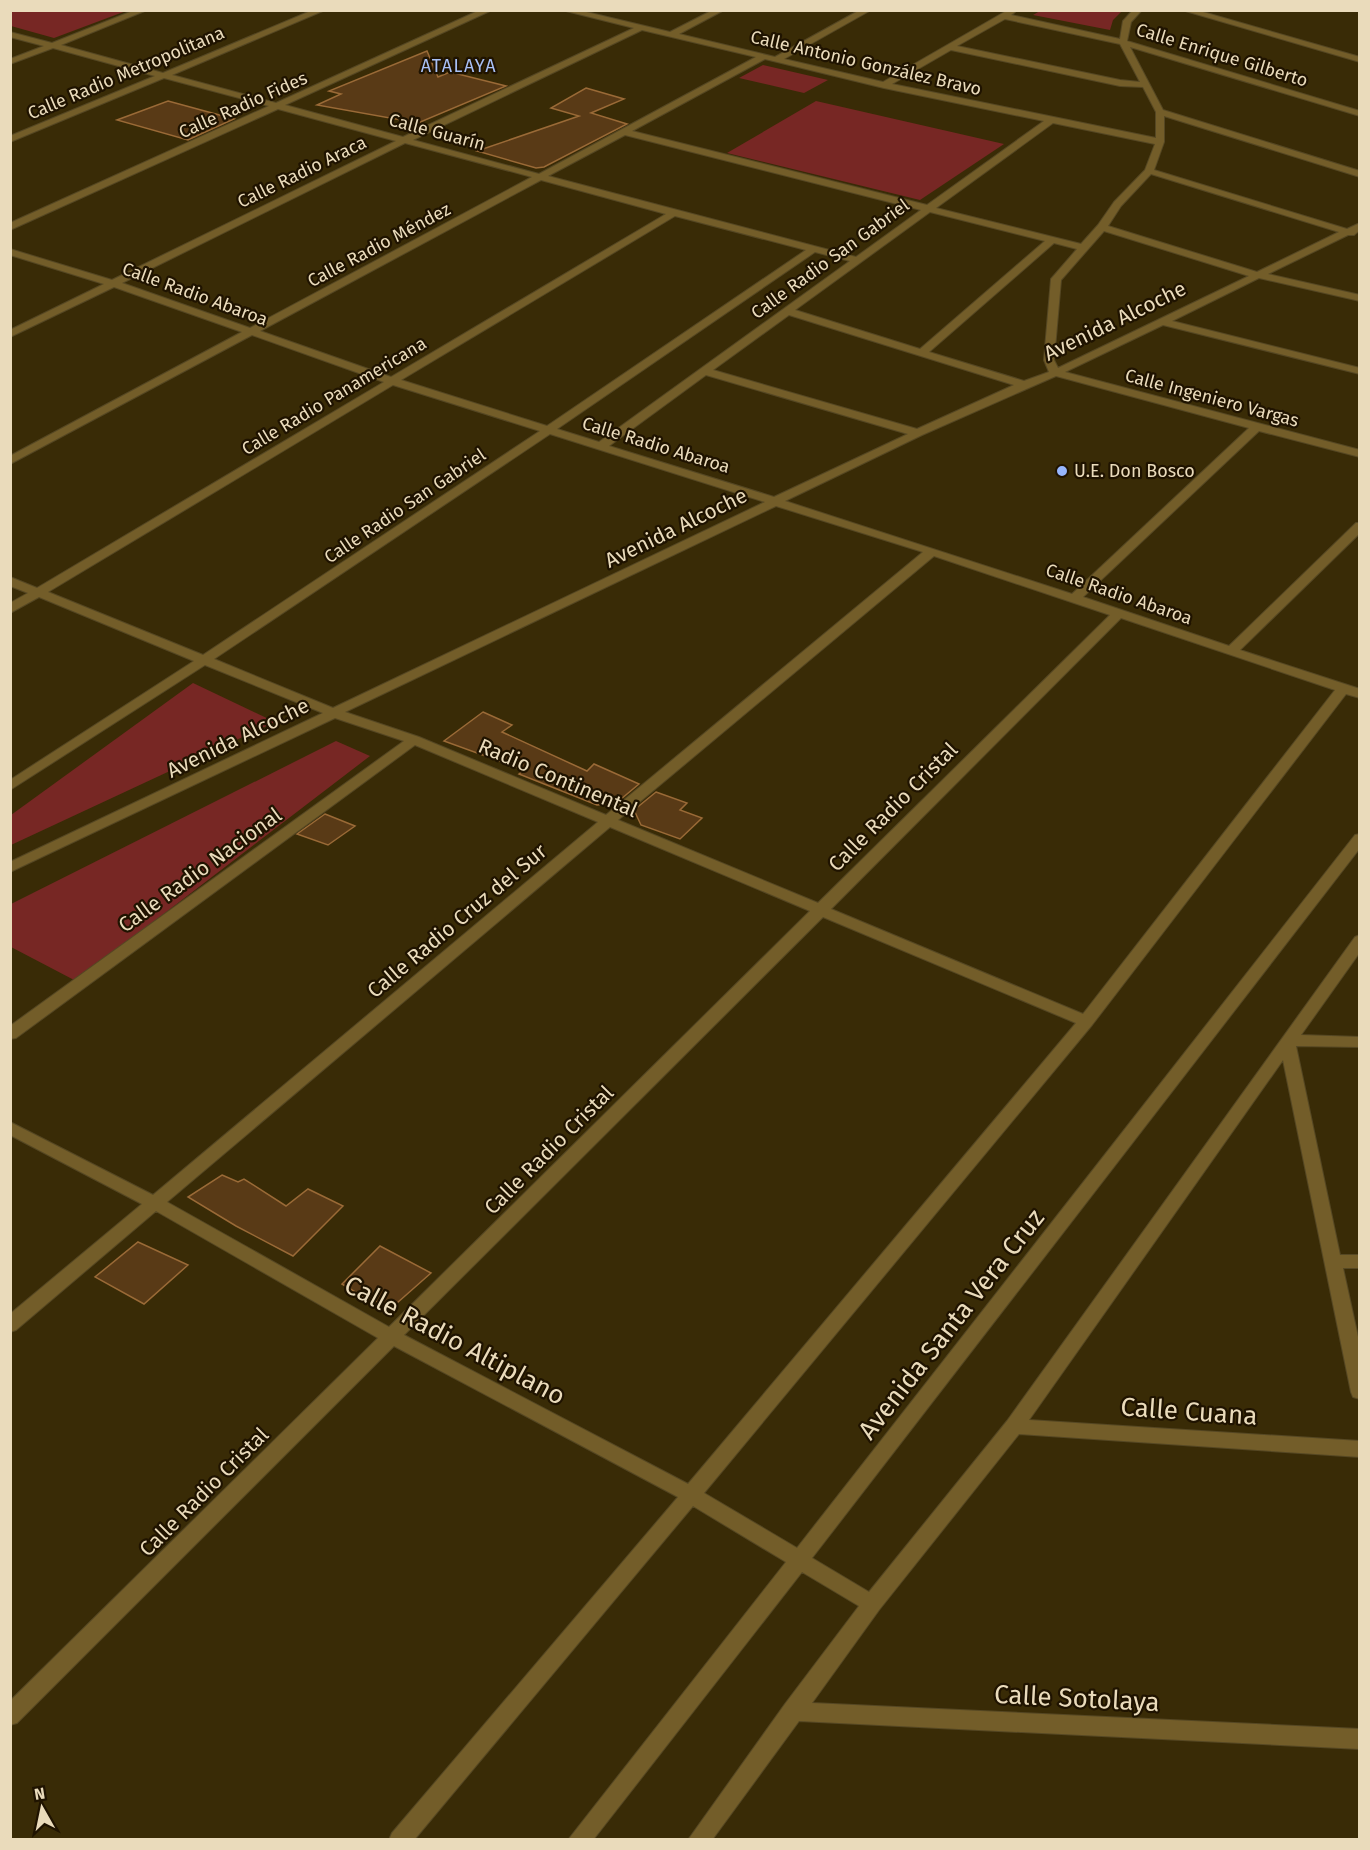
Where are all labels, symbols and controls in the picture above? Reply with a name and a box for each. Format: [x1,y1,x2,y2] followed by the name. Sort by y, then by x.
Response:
[1134,18,1310,92] street label: Calle Enrique Gilberto
[24,22,228,124] street label: Calle Radio Metropolitana
[748,26,984,100] street label: Calle Antonio González Bravo
[421,55,497,77] district label: ATALAYA
[175,67,311,143] street label: Calle Radio Fides
[386,109,488,155] street label: Calle Guarín
[234,131,370,213] street label: Calle Radio Araca
[747,194,913,324] street label: Calle Radio San Gabriel
[304,198,454,292] street label: Calle Radio Méndez
[119,257,271,331] street label: Calle Radio Abaroa
[1040,275,1190,367] street label: Avenida Alcoche
[238,332,430,460] street label: Calle Radio Panamericana
[1123,364,1301,432] street label: Calle Ingeniero Vargas
[579,412,733,478] street label: Calle Radio Abaroa
[320,444,490,568] street label: Calle Radio San Gabriel
[1074,460,1195,482] place label: U.E. Don Bosco
[1055,464,1069,478] marker: U.E. Don Bosco
[601,482,751,574] street label: Avenida Alcoche
[1043,559,1195,629] street label: Calle Radio Abaroa
[163,692,313,784] street label: Avenida Alcoche
[474,733,642,823] street label: Radio Continental
[823,737,963,877] street label: Calle Radio Cristal
[113,802,287,938] street label: Calle Radio Nacional
[362,838,552,1004] street label: Calle Radio Cruz del Sur
[479,1080,619,1220] street label: Calle Radio Cristal
[852,1203,1051,1446] street label: Avenida Santa Vera Cruz
[339,1269,570,1412] street label: Calle Radio Altiplano
[1119,1391,1258,1432] street label: Calle Cuana
[134,1422,274,1562] street label: Calle Radio Cristal
[993,1679,1160,1718] street label: Calle Sotolaya
[12,1778,72,1838] north arrow
[33,1783,46,1804] text: N

